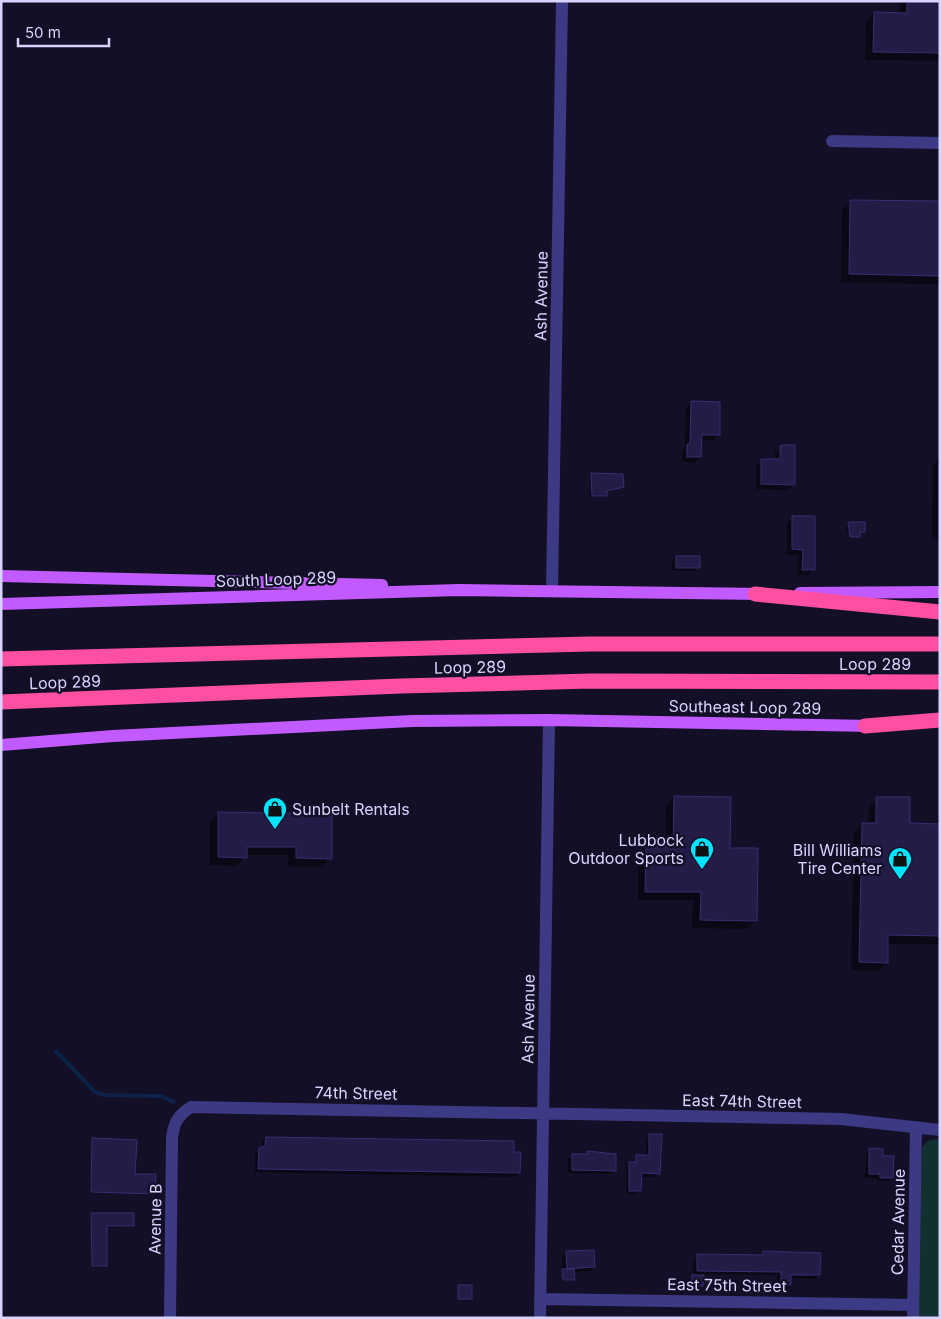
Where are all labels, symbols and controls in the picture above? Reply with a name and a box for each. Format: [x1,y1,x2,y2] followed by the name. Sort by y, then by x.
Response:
[18,15,109,47] scale bar
[25,23,61,42] text: 50 m
[530,251,552,341] street label: Ash Avenue
[215,567,337,591] street label: South Loop 289
[839,654,911,674] street label: Loop 289
[434,656,506,678] street label: Loop 289
[29,671,101,693] street label: Loop 289
[668,696,822,718] street label: Southeast Loop 289
[262,796,288,830] shop icon: Sunbelt Rentals
[292,799,410,819] place label: Sunbelt Rentals
[568,830,684,868] place label: Lubbock Outdoor Sports
[689,836,715,870] shop icon: Lubbock Outdoor Sports
[793,840,882,878] place label: Bill Williams Tire Center
[887,846,913,880] shop icon: Bill Williams Tire Center
[517,974,539,1064] street label: Ash Avenue
[314,1082,398,1104] street label: 74th Street
[682,1090,802,1112] street label: East 74th Street
[887,1169,909,1275] street label: Cedar Avenue
[144,1183,166,1255] street label: Avenue B
[667,1274,787,1296] street label: East 75th Street

